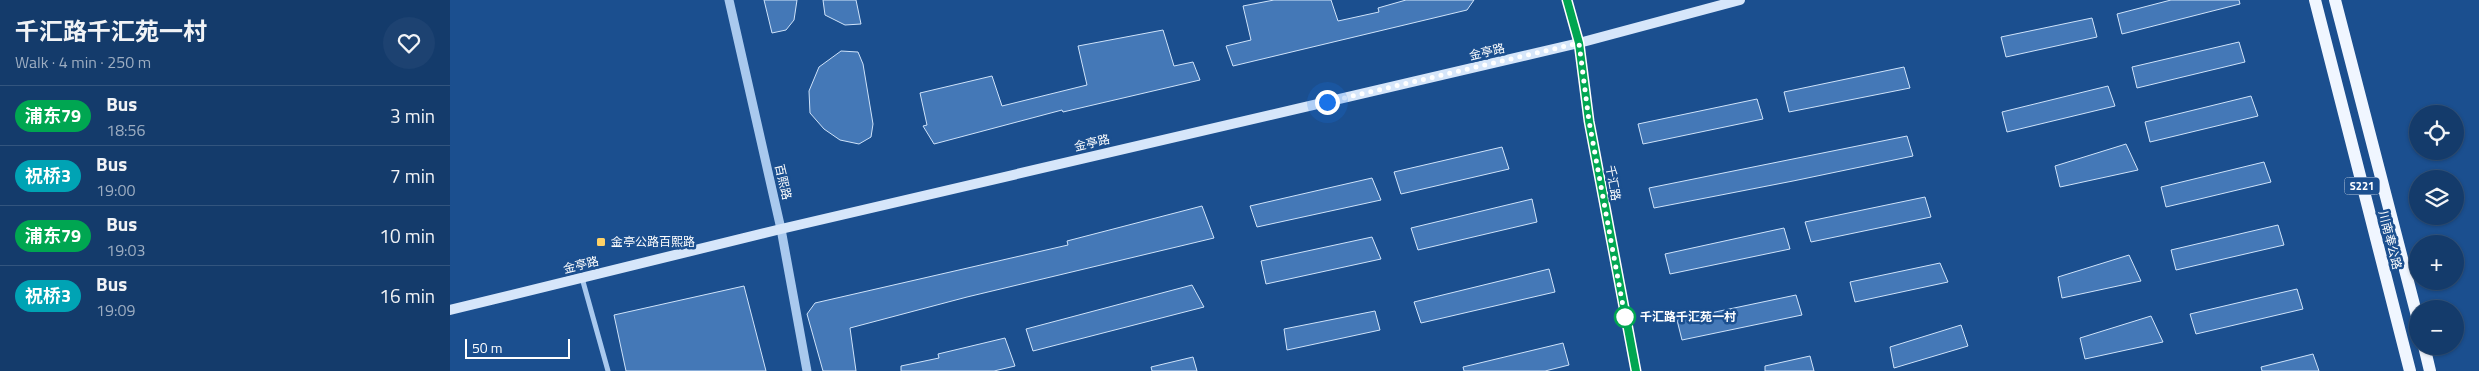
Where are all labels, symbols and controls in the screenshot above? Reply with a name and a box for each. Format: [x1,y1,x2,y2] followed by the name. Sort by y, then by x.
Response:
[15,13,207,49] text: 千汇路千汇苑一村
[383,17,435,69] button: heart
[1467,38,1507,65] street label: 金亭路
[15,50,151,74] text: Walk · 4 min · 250 m
[106,89,137,118] text: Bus
[1315,90,1340,115] your location
[390,101,435,130] text: 3 min
[25,102,81,129] text: 浦东79
[2409,105,2464,355] map controls
[2409,105,2464,160] button: locate
[106,118,145,142] text: 18:56
[1072,129,1112,156] street label: 金亭路
[96,149,127,178] text: Bus
[390,161,435,190] text: 7 min
[25,162,71,189] text: 祝桥3
[770,162,797,202] street label: 百熙路
[1601,164,1626,202] street label: 千汇路
[2409,170,2464,225] button: layers
[96,178,135,202] text: 19:00
[2344,178,2380,195] road number: S221
[2374,208,2407,271] street label: 川南奉公路
[106,209,137,238] text: Bus
[379,221,435,250] text: 10 min
[25,222,81,249] text: 浦东79
[611,232,695,251] place label: 金亭公路百熙路
[2409,235,2464,290] button: +
[595,236,607,248] marker: 金亭公路百熙路
[106,238,145,262] text: 19:03
[561,251,601,278] street label: 金亭路
[96,269,127,298] text: Bus
[379,281,435,310] text: 16 min
[25,282,71,309] text: 祝桥3
[96,298,135,322] text: 19:09
[2409,300,2464,355] button: −
[1614,306,1636,328] marker: 千汇路千汇苑一村
[1640,307,1736,326] place label: 千汇路千汇苑一村
[465,336,570,359] scale bar
[472,337,502,358] text: 50 m

